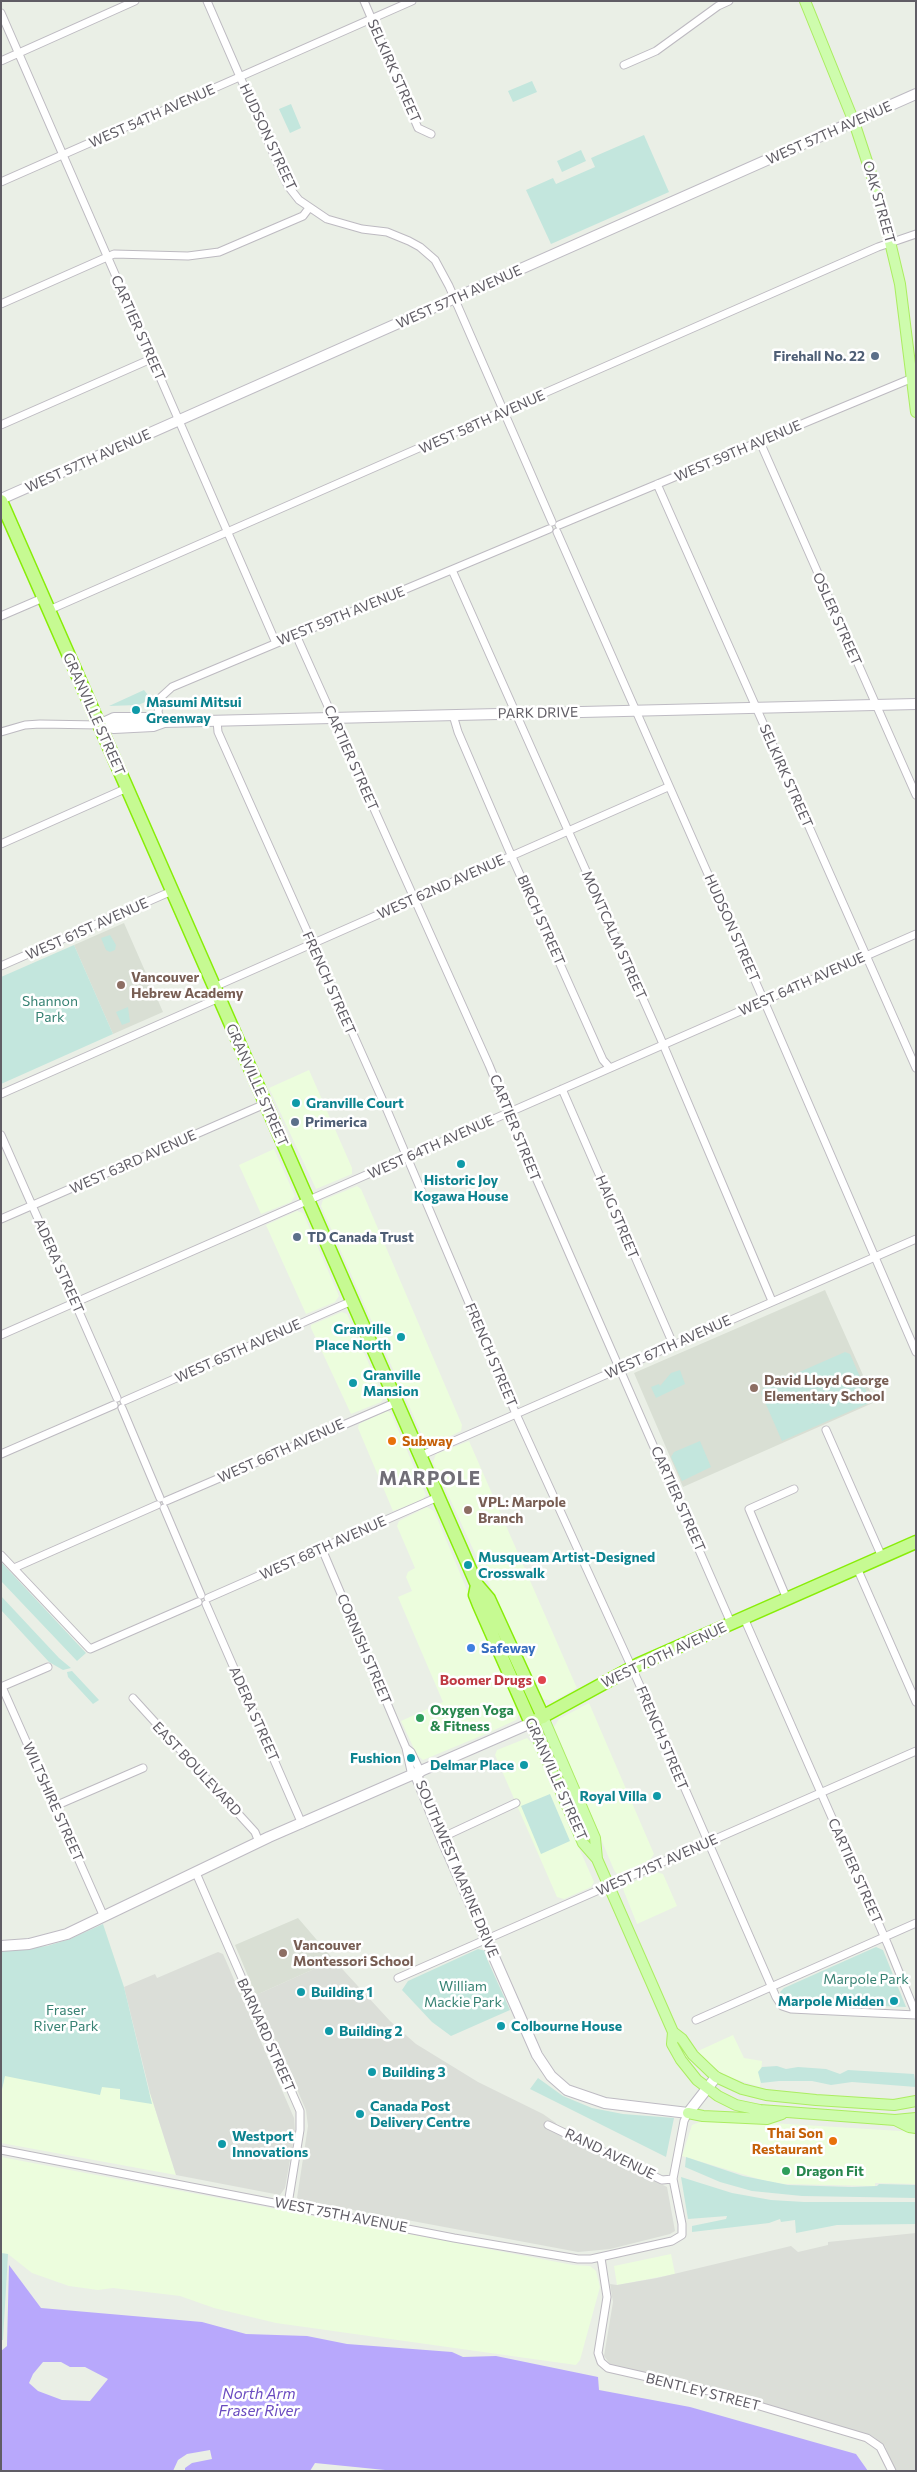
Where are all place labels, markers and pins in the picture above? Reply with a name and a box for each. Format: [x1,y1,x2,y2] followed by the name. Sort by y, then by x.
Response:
[773,348,865,364] place label: Firehall No. 22
[869,350,881,362] marker: Firehall No. 22
[146,694,242,726] place label: Masumi Mitsui Greenway
[130,704,142,716] marker: Masumi Mitsui Greenway
[131,969,243,1002] place label: Vancouver Hebrew Academy
[115,979,127,991] marker: Vancouver Hebrew Academy
[306,1095,404,1111] place label: Granville Court
[290,1097,302,1109] marker: Granville Court
[305,1114,367,1130] place label: Primerica
[289,1116,301,1128] marker: Primerica
[455,1158,467,1170] marker: Historic Joy Kogawa House
[414,1172,508,1204] place label: Historic Joy Kogawa House
[307,1229,414,1245] place label: TD Canada Trust
[291,1231,303,1243] marker: TD Canada Trust
[315,1321,391,1354] place label: Granville Place North
[395,1331,407,1343] marker: Granville Place North
[363,1367,421,1400] place label: Granville Mansion
[764,1372,889,1404] place label: David Lloyd George Elementary School
[347,1377,359,1389] marker: Granville Mansion
[748,1382,760,1394] marker: David Lloyd George Elementary School
[402,1433,453,1449] place label: Subway
[386,1435,398,1447] marker: Subway
[478,1494,566,1526] place label: VPL: Marpole Branch
[462,1504,474,1516] marker: VPL: Marpole Branch
[478,1549,655,1581] place label: Musqueam Artist-Designed Crosswalk
[462,1559,474,1571] marker: Musqueam Artist-Designed Crosswalk
[481,1640,536,1656] place label: Safeway
[465,1642,477,1654] marker: Safeway
[440,1672,532,1688] place label: Boomer Drugs
[536,1674,548,1686] marker: Boomer Drugs
[430,1702,514,1734] place label: Oxygen Yoga & Fitness
[414,1712,426,1724] marker: Oxygen Yoga & Fitness
[350,1750,401,1766] place label: Fushion
[405,1752,417,1764] marker: Fushion
[430,1757,514,1773] place label: Delmar Place
[518,1759,530,1771] marker: Delmar Place
[579,1788,647,1804] place label: Royal Villa
[651,1790,663,1802] marker: Royal Villa
[293,1937,414,1970] place label: Vancouver Montessori School
[277,1947,289,1959] marker: Vancouver Montessori School
[311,1984,373,2000] place label: Building 1
[295,1986,307,1998] marker: Building 1
[778,1993,884,2009] place label: Marpole Midden
[888,1995,900,2007] marker: Marpole Midden
[511,2018,622,2034] place label: Colbourne House
[495,2020,507,2032] marker: Colbourne House
[339,2023,402,2039] place label: Building 2
[323,2025,335,2037] marker: Building 2
[382,2064,446,2080] place label: Building 3
[366,2066,378,2078] marker: Building 3
[370,2098,470,2130] place label: Canada Post Delivery Centre
[354,2108,366,2120] marker: Canada Post Delivery Centre
[752,2125,823,2158] place label: Thai Son Restaurant
[232,2128,308,2160] place label: Westport Innovations
[827,2135,839,2147] marker: Thai Son Restaurant
[216,2138,228,2150] marker: Westport Innovations
[796,2163,864,2179] place label: Dragon Fit
[780,2165,792,2177] marker: Dragon Fit

